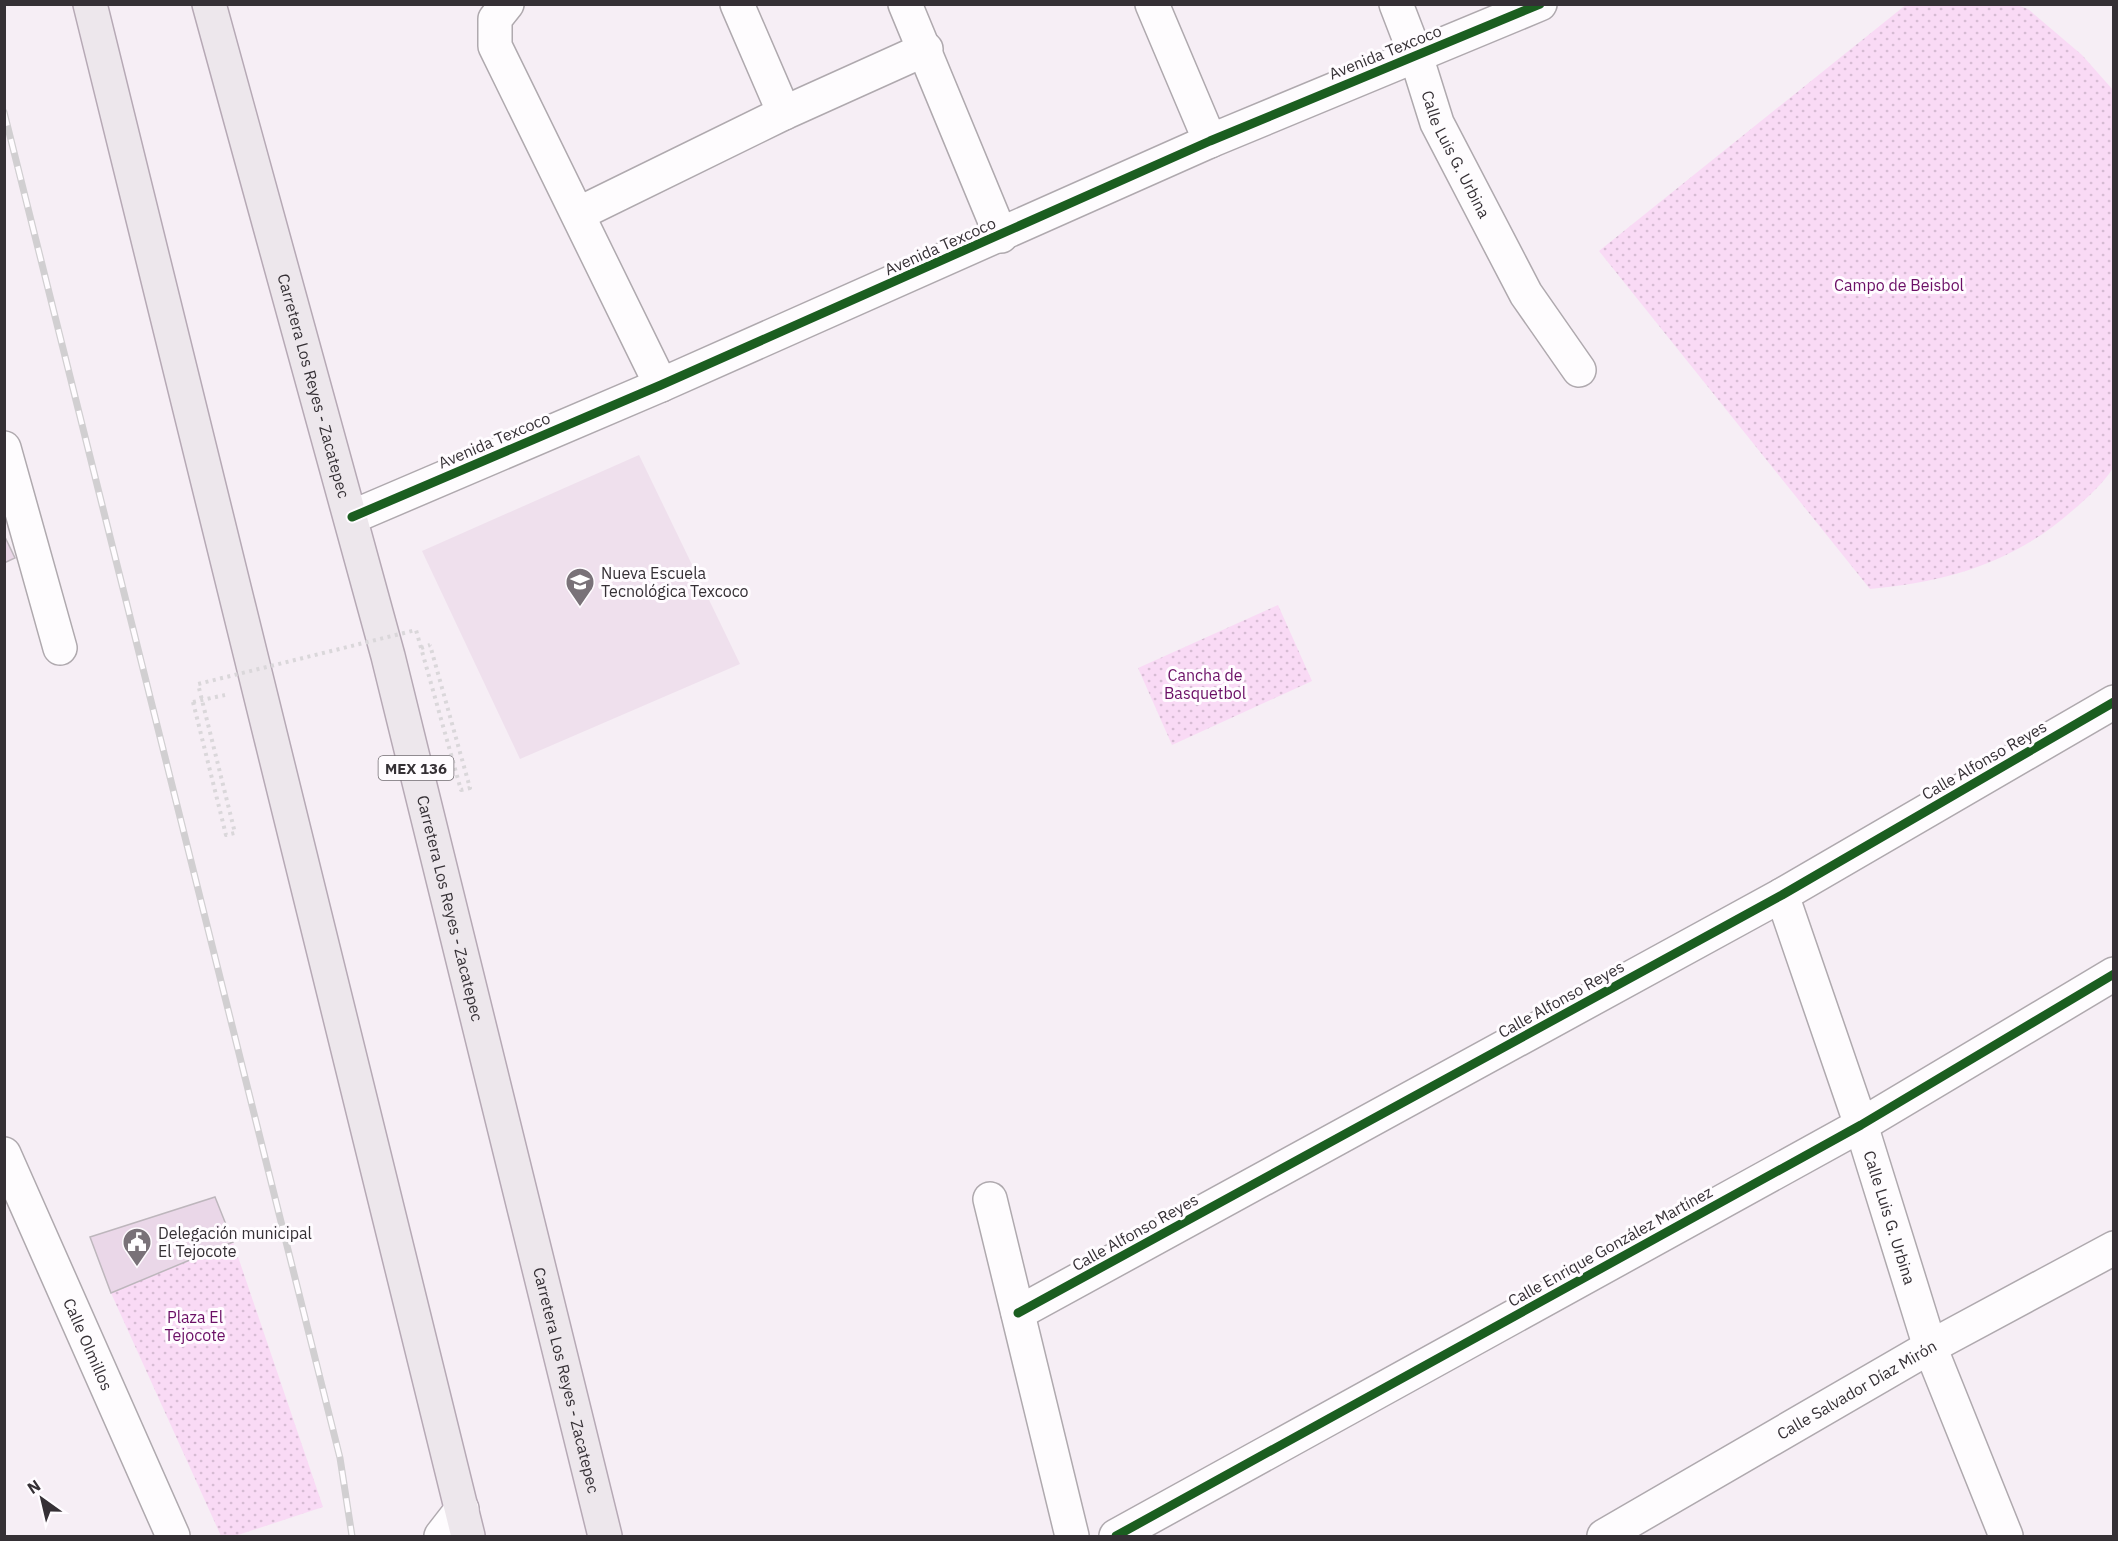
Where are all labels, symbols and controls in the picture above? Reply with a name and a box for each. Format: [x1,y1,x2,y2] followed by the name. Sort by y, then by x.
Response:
[1326,20,1444,84] street label: Avenida Texcoco
[1417,88,1495,222] street label: Calle Luis G. Urbina
[881,213,999,279] street label: Avenida Texcoco
[273,271,354,500] street label: Carretera Los Reyes - Zacatepec
[1834,275,1964,295] park label: Campo de Beisbol
[435,407,553,473] street label: Avenida Texcoco
[601,563,749,601] place label: Nueva Escuela Tecnológica Texcoco
[564,566,596,608] school or university icon: Nueva Escuela Tecnológica Texcoco
[1164,665,1246,703] park label: Cancha de Basquetbol
[1918,716,2050,804] street label: Calle Alfonso Reyes
[378,756,454,780] road number: MEX 136
[413,793,488,1023] street label: Carretera Los Reyes - Zacatepec
[1494,956,1628,1042] street label: Calle Alfonso Reyes
[1860,1148,1920,1287] street label: Calle Luis G. Urbina
[1504,1181,1716,1311] street label: Calle Enrique González Martínez
[1068,1189,1202,1275] street label: Calle Alfonso Reyes
[158,1223,312,1261] place label: Delegación municipal El Tejocote
[121,1226,153,1268] public building icon: Delegación municipal El Tejocote
[529,1265,604,1495] street label: Carretera Los Reyes - Zacatepec
[59,1295,117,1393] street label: Calle Olmillos
[164,1307,226,1345] park label: Plaza El Tejocote
[1773,1335,1940,1444] street label: Calle Salvador Díaz Mirón
[12,1469,72,1529] north arrow
[23,1475,44,1498] text: N

